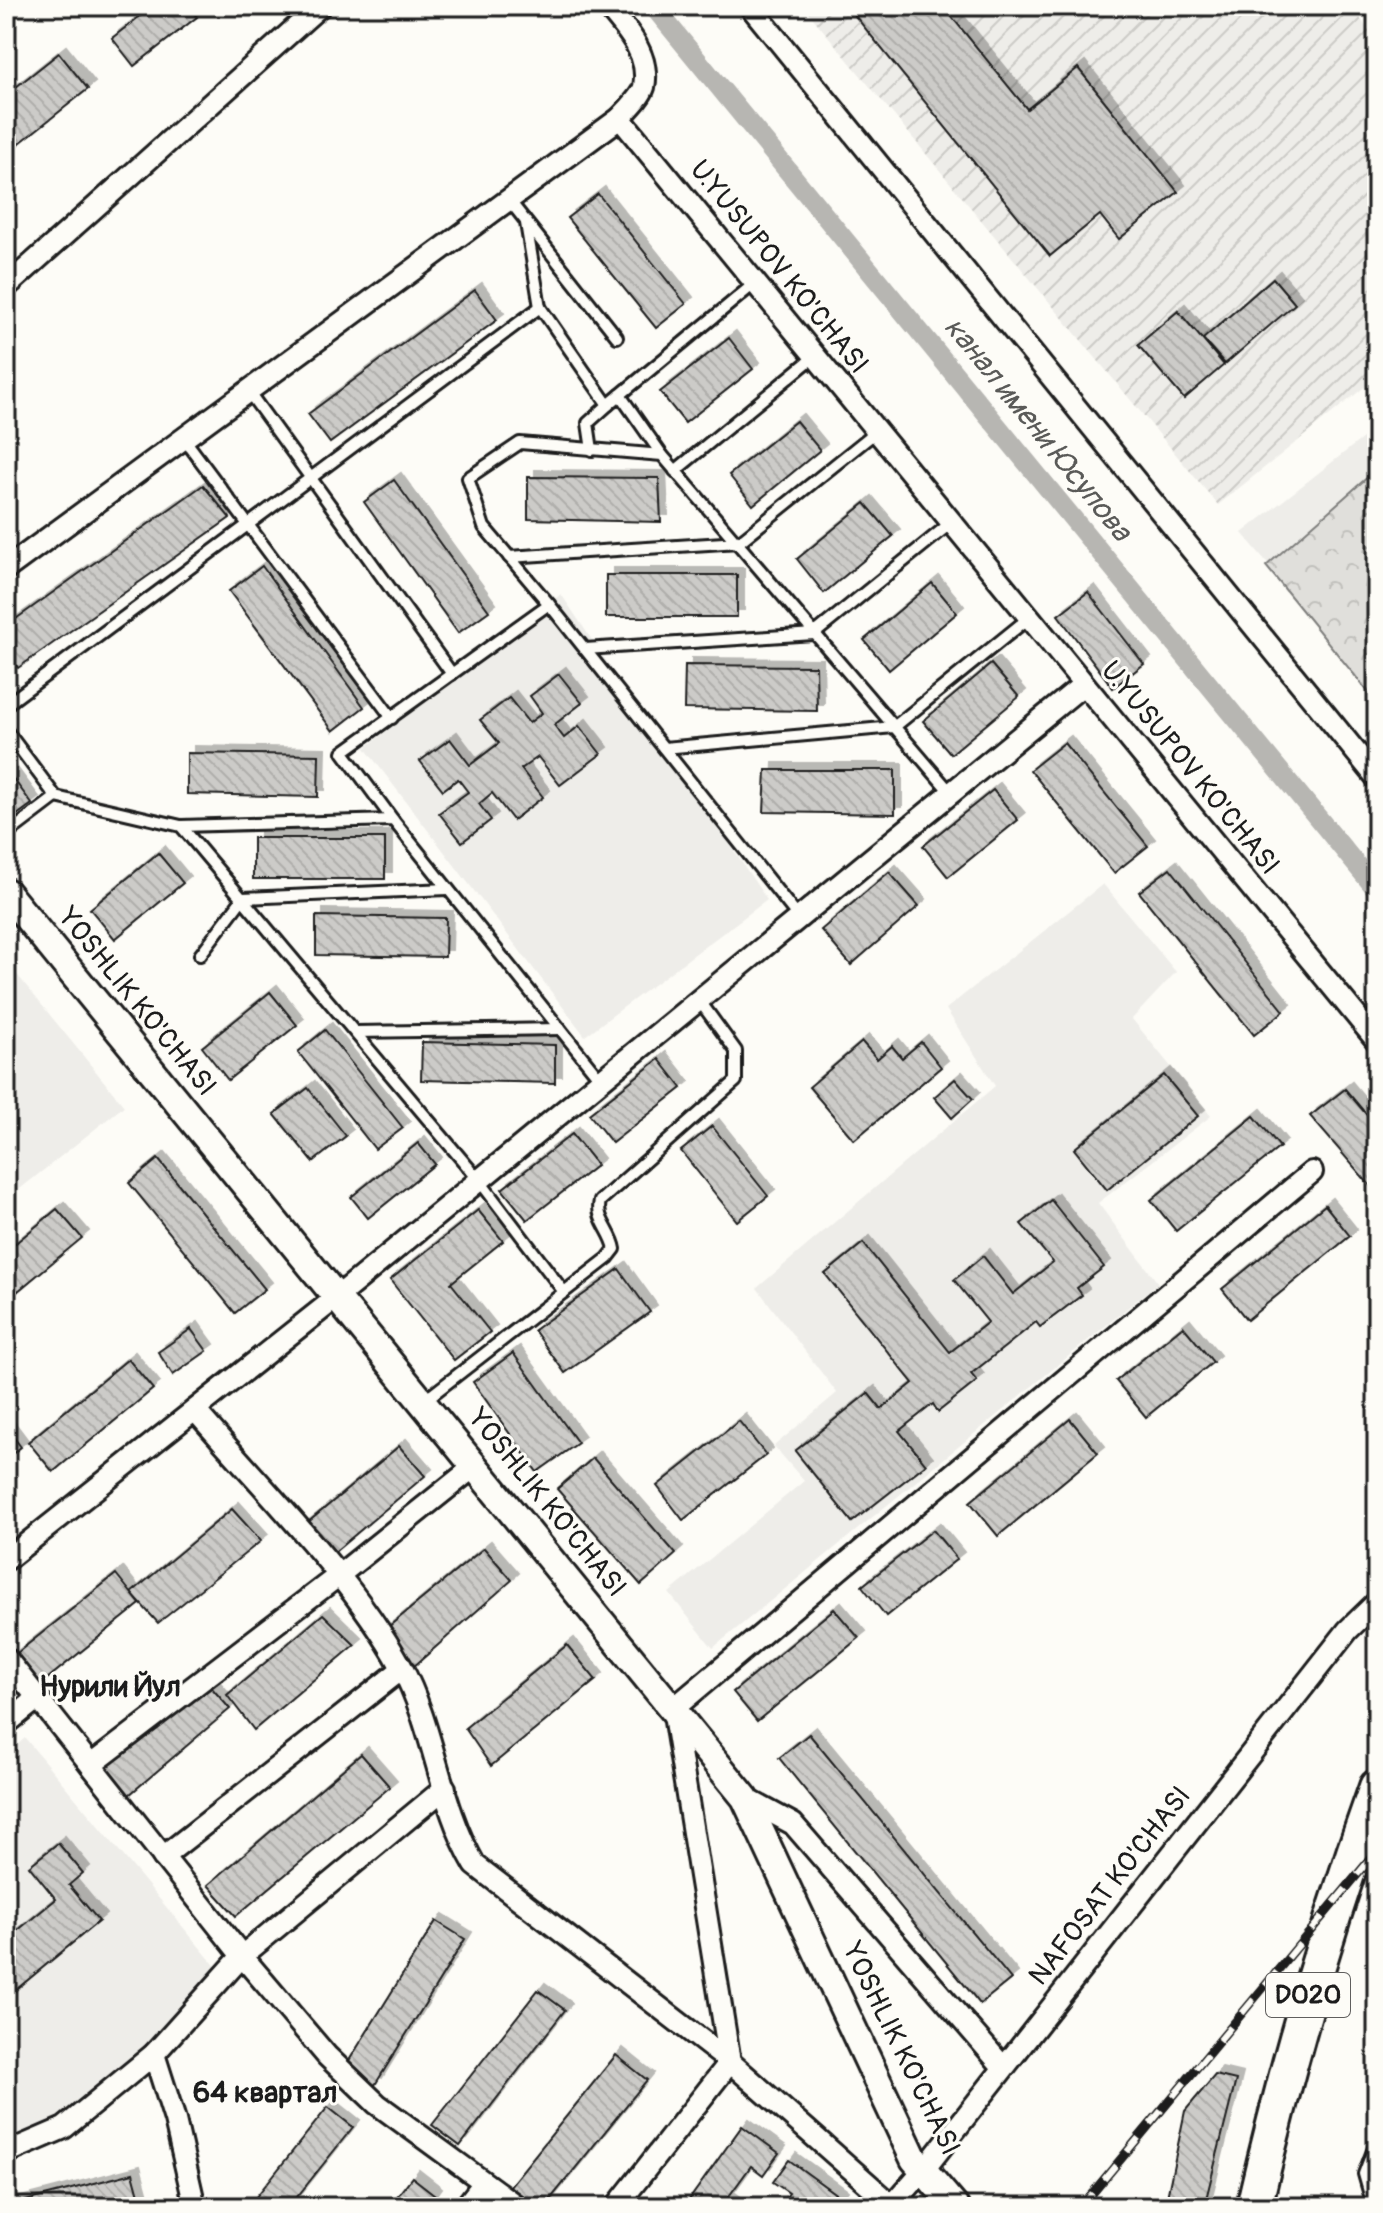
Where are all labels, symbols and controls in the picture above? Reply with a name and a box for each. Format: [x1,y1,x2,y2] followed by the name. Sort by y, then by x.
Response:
[682,153,876,381] street label: U.YUSUPOV KO'CHASI
[936,310,1141,550] water label: канал имени Юсупова
[1093,654,1287,882] street label: U.YUSUPOV KO'CHASI
[50,900,224,1103] street label: YOSHLIK KO'CHASI
[460,1401,634,1604] street label: YOSHLIK KO'CHASI
[39,1668,181,1705] district label: Нурили Йул
[1021,1779,1199,1993] street label: NAFOSAT KO'CHASI
[834,1936,968,2161] street label: YOSHLIK KO'CHASI
[1266,1973,1350,2017] road number: D020
[193,2074,337,2111] district label: 64 квартал

